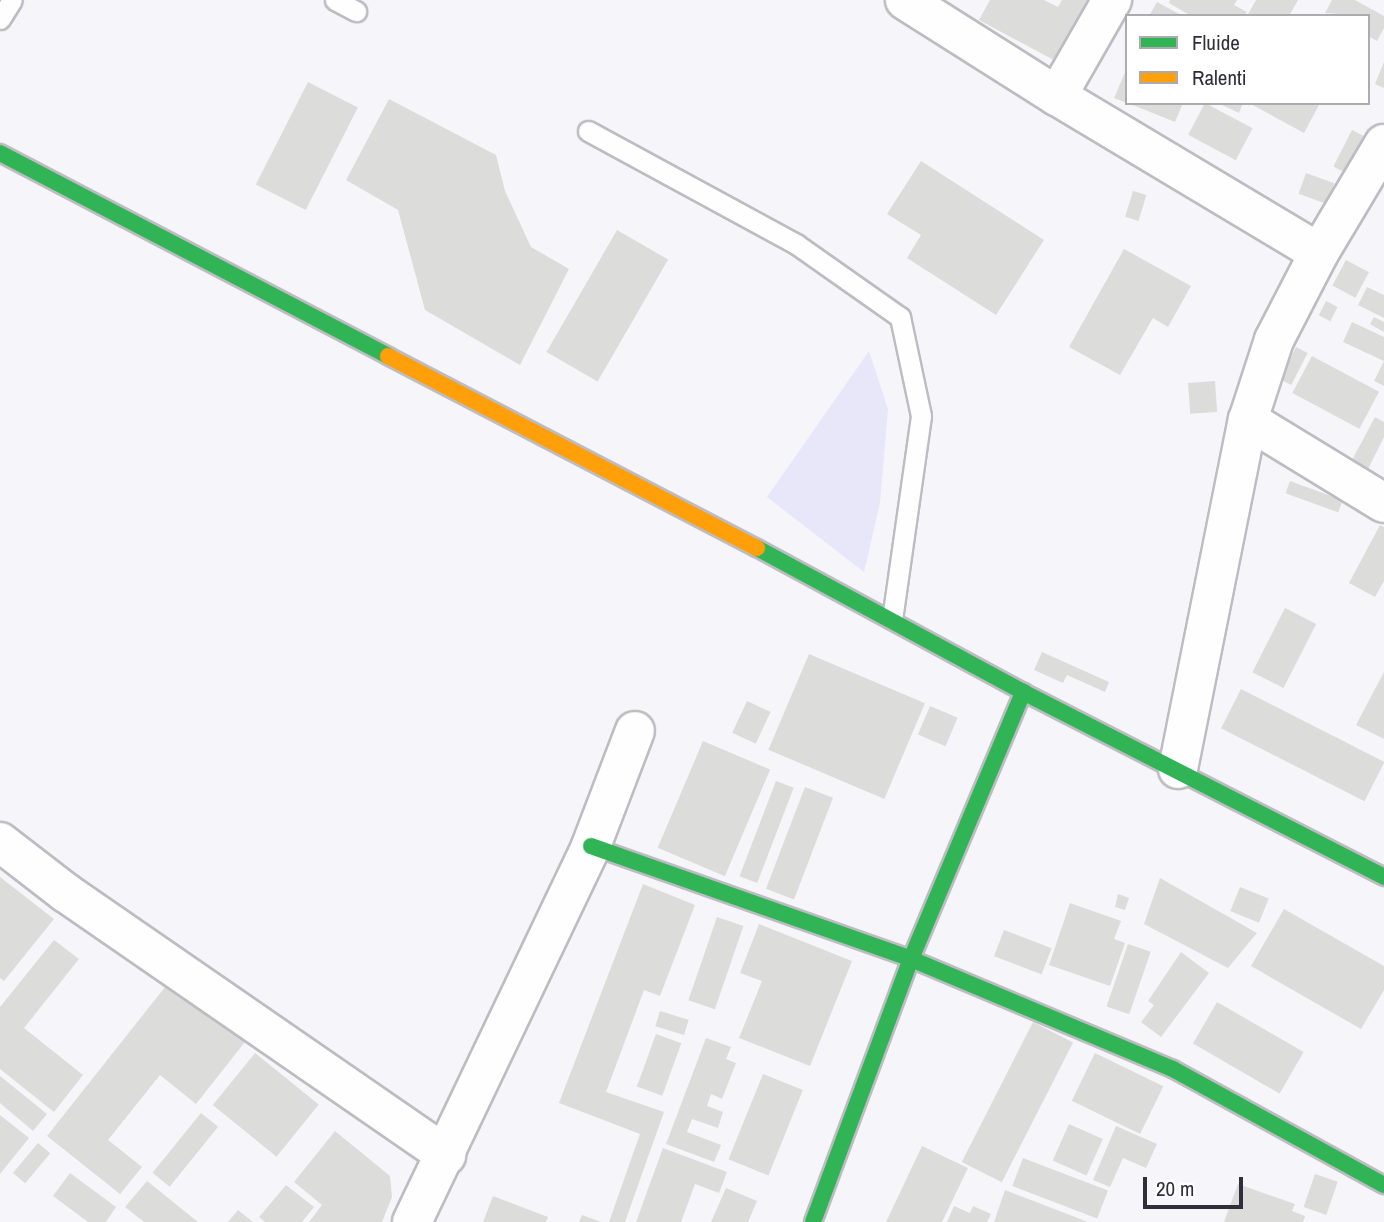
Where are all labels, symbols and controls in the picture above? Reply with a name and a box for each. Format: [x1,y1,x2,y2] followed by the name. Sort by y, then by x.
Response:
[1125,14,1370,105] legend
[1192,28,1240,57] text: Fluide
[1192,63,1247,92] text: Ralenti
[1146,1162,1246,1206] scale bar
[1156,1174,1194,1203] text: 20 m

